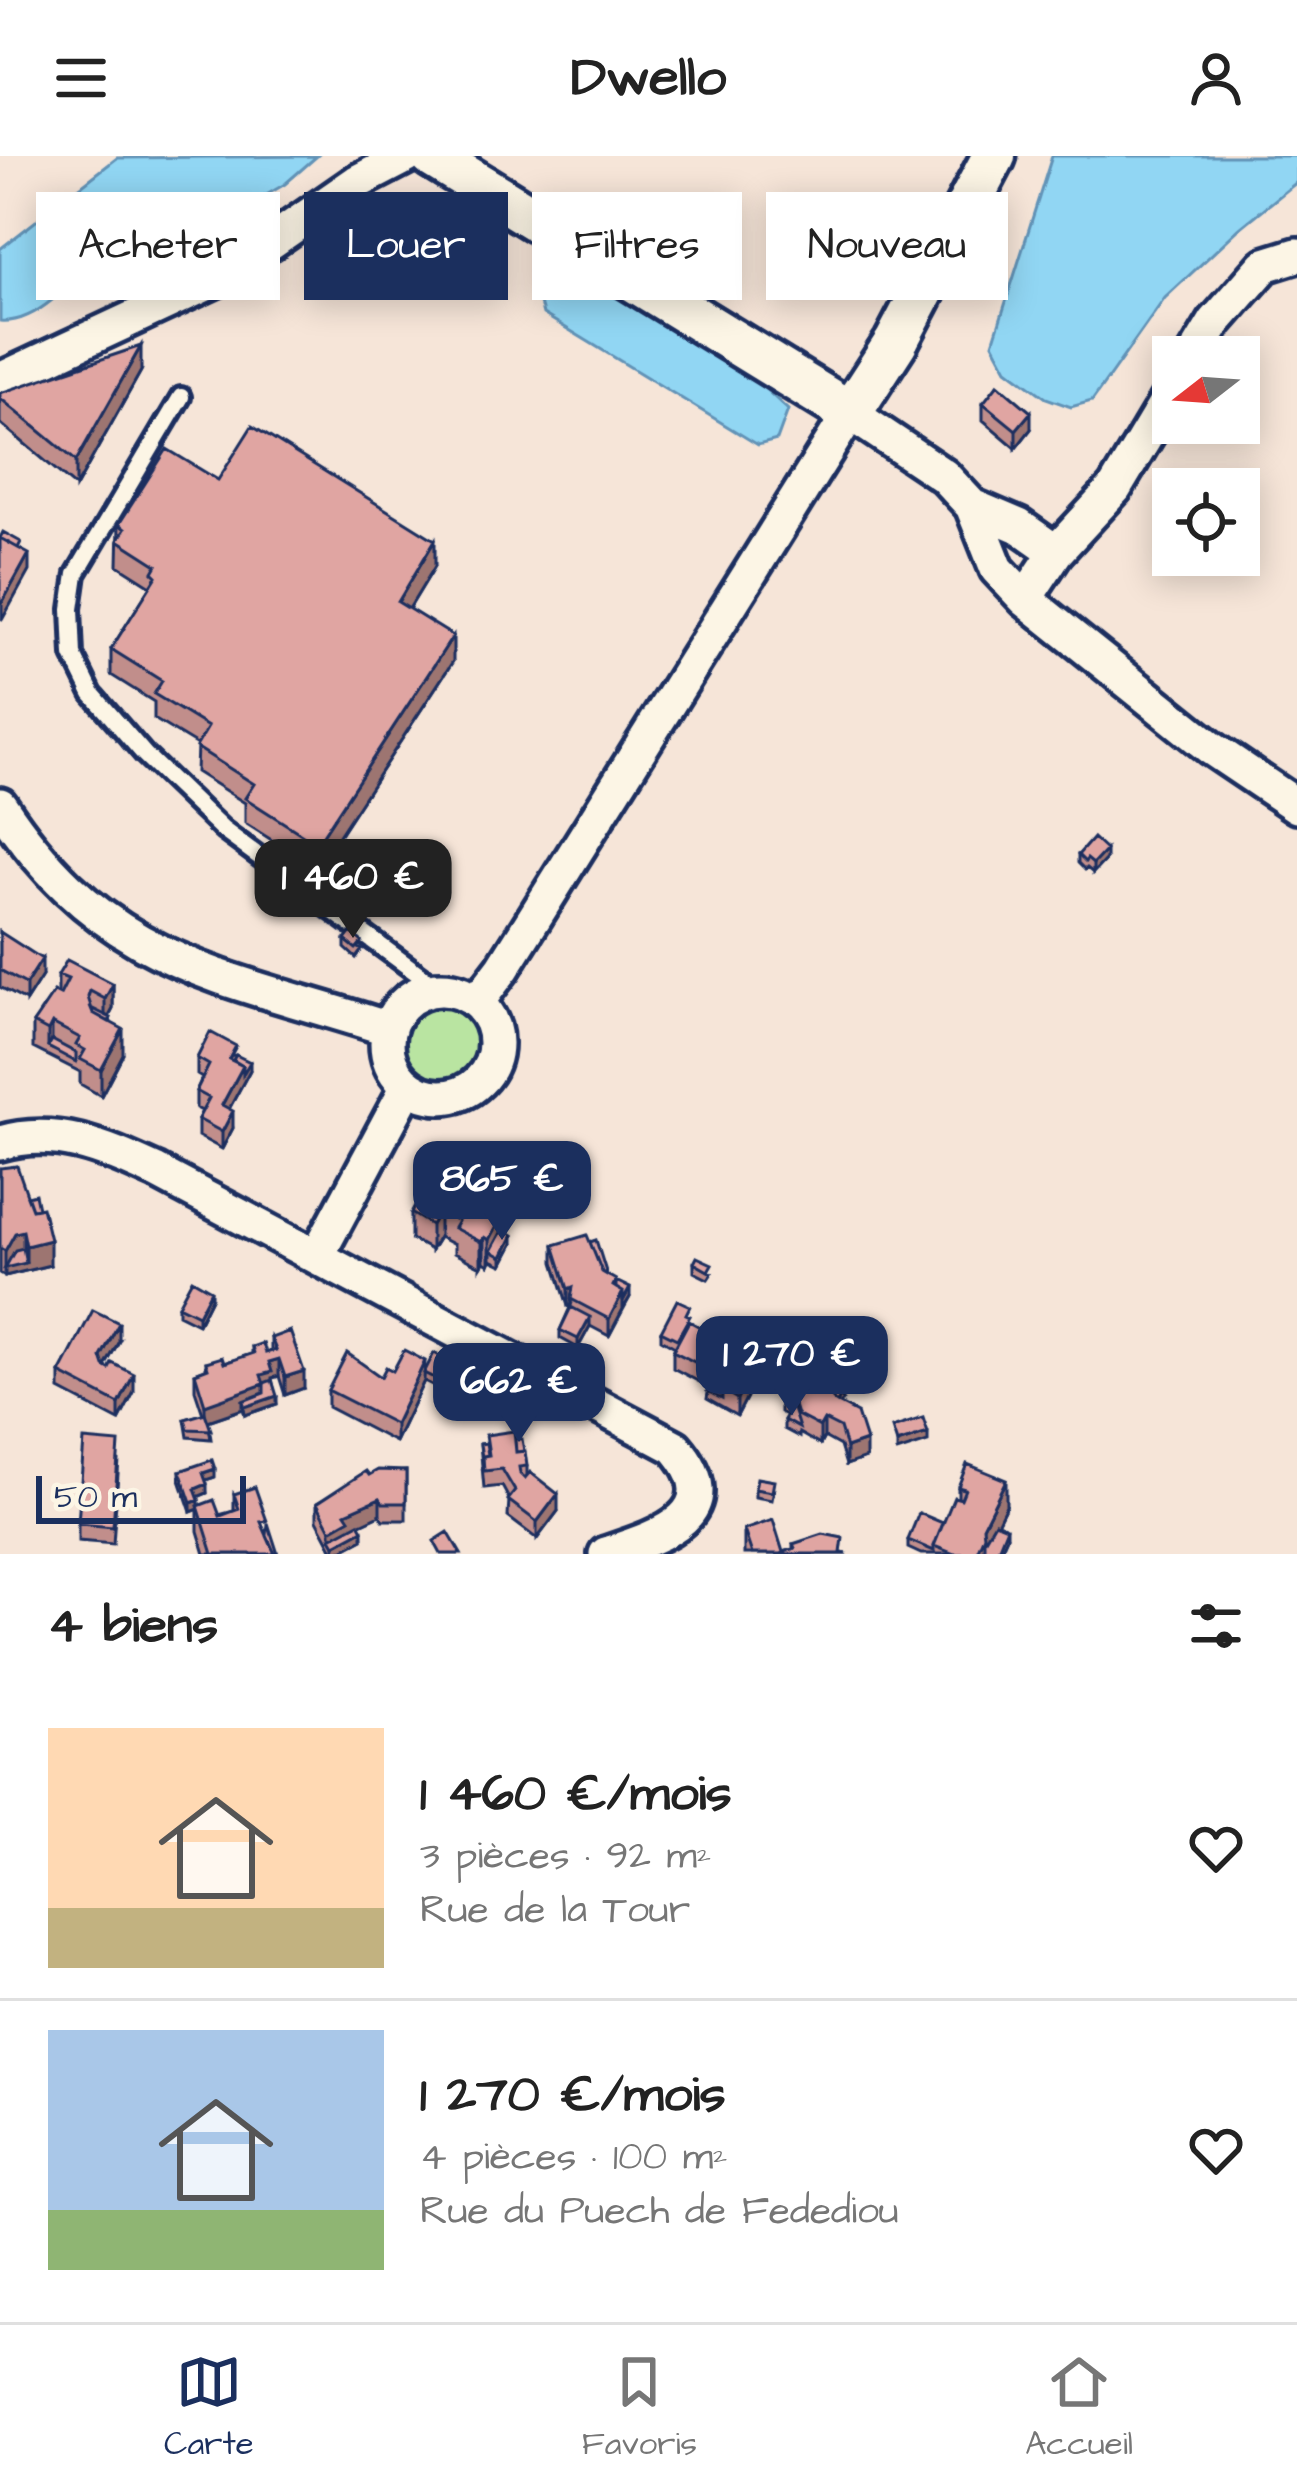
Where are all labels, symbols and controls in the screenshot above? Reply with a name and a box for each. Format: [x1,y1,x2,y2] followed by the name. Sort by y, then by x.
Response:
[571,41,726,116] text: Dwello
[48,45,114,111] icon: menu
[1183,45,1249,111] icon: person
[36,192,280,300] chip: Acheter
[304,192,508,300] chip: Louer
[532,192,742,300] chip: Filtres
[766,192,1008,300] chip: Nouveau
[1152,336,1260,444] north arrow
[1152,336,1260,576] map controls
[1152,468,1260,576] button: locate
[242,839,464,941] pin: 1 460 €
[282,851,424,905] text: 1 460 €
[418,1141,586,1243] pin: 865 €
[440,1153,564,1207] text: 865 €
[681,1316,903,1418] pin: 1 270 €
[723,1328,861,1382] text: 1 270 €
[435,1343,603,1445] pin: 662 €
[460,1355,578,1409] text: 662 €
[36,1470,246,1523] scale bar
[54,1474,137,1520] text: 50 m
[48,1591,218,1662] text: 4 biens
[1183,1593,1249,1659] icon: filters
[420,1759,732,1830] text: 1 460 €/mois
[144,1776,288,1920] icon: home
[1183,1815,1249,1881] icon: heart
[420,1830,711,1884] text: 3 pièces · 92 m²
[420,1884,690,1938] text: Rue de la Tour
[420,2060,726,2131] text: 1 270 €/mois
[144,2078,288,2222] icon: home
[1183,2117,1249,2183] icon: heart
[420,2131,728,2185] text: 4 pièces · 100 m²
[420,2185,899,2239] text: Rue du Puech de Fedediou
[164,2349,254,2467] tab: Carte
[582,2349,697,2467] tab: Favoris
[1025,2349,1133,2467] tab: Accueil

